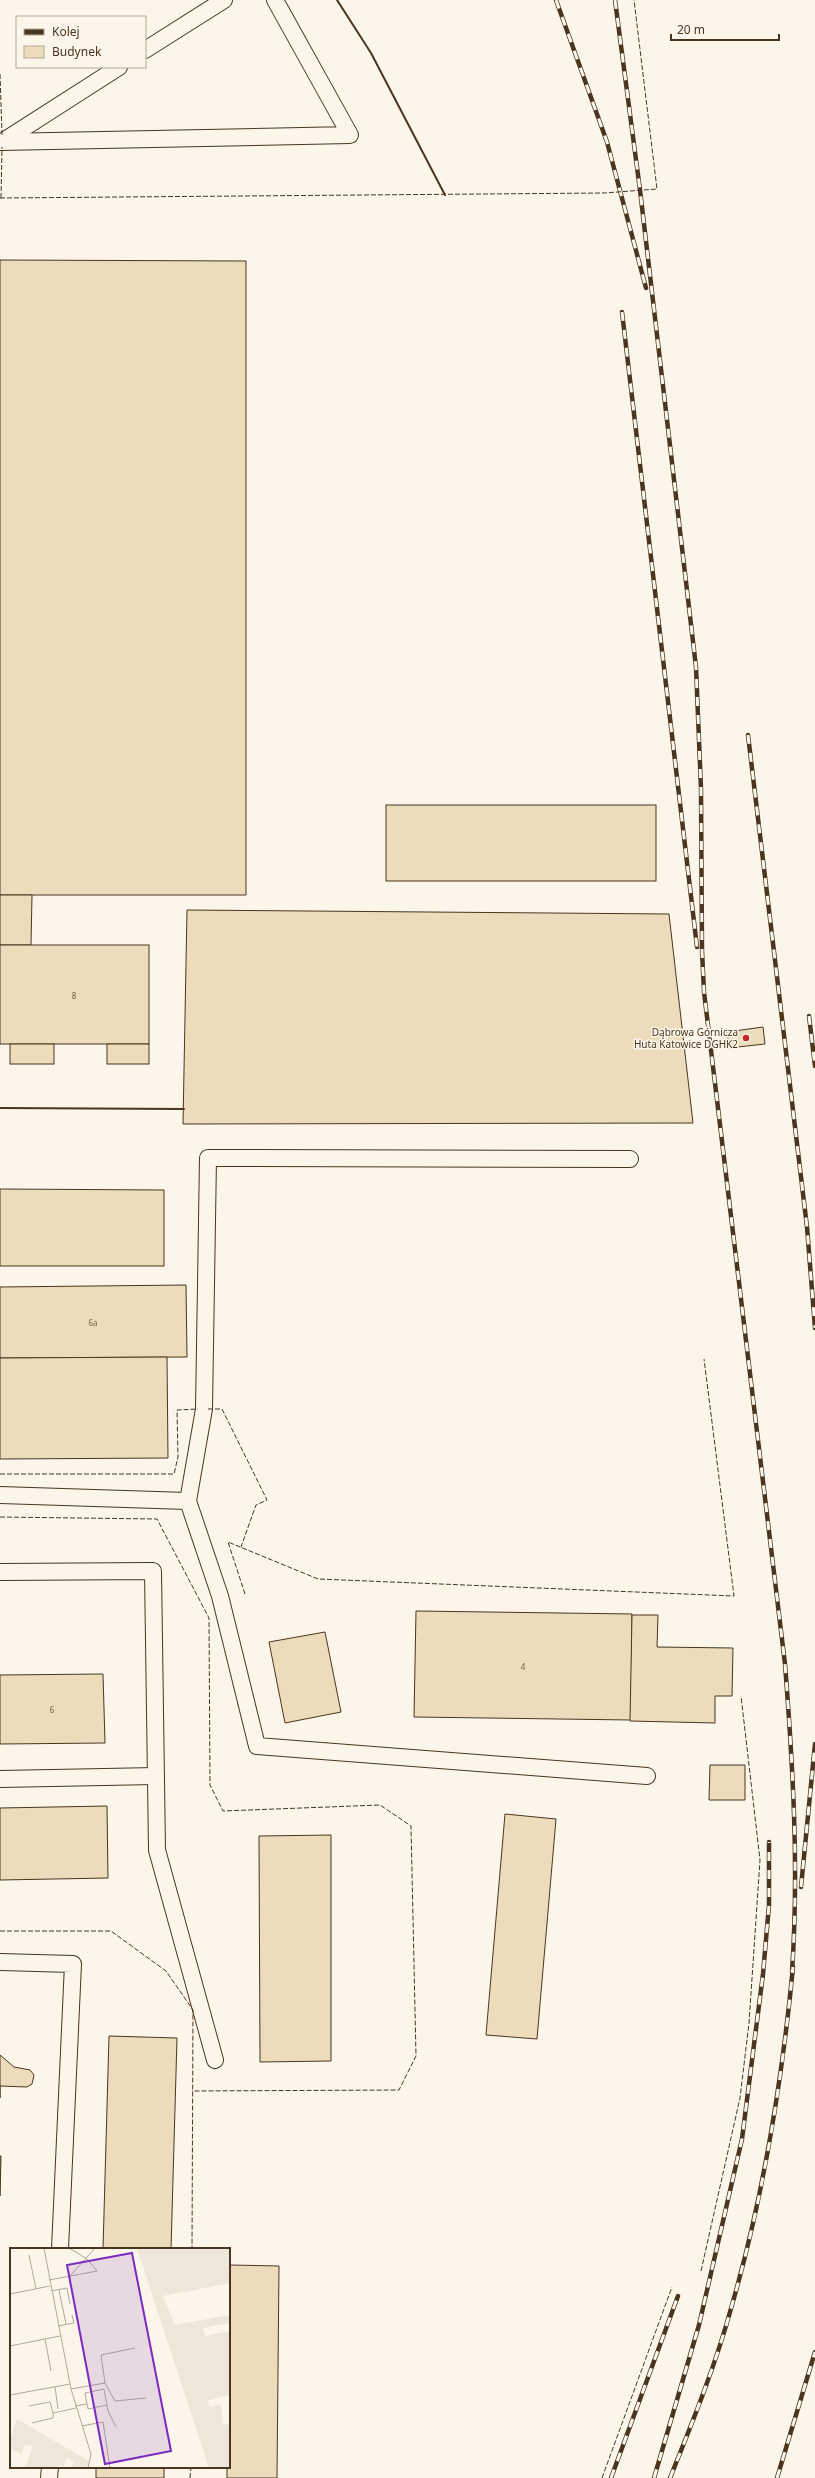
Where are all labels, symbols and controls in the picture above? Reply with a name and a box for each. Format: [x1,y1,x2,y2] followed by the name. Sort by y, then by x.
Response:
[16,16,146,68] legend
[671,16,779,42] scale bar
[677,21,705,38] text: 20 m
[52,23,80,40] text: Kolej
[52,43,102,60] text: Budynek
[72,990,77,1001] house number: 8
[634,1025,738,1051] place label: Dąbrowa Górnicza Huta Katowice DGHK2
[741,1033,751,1043] marker: Dąbrowa Górnicza Huta Katowice DGHK2
[88,1317,98,1328] house number: 6a
[521,1661,526,1672] house number: 4
[50,1704,55,1715] house number: 6
[10,2248,230,2468] inset map

